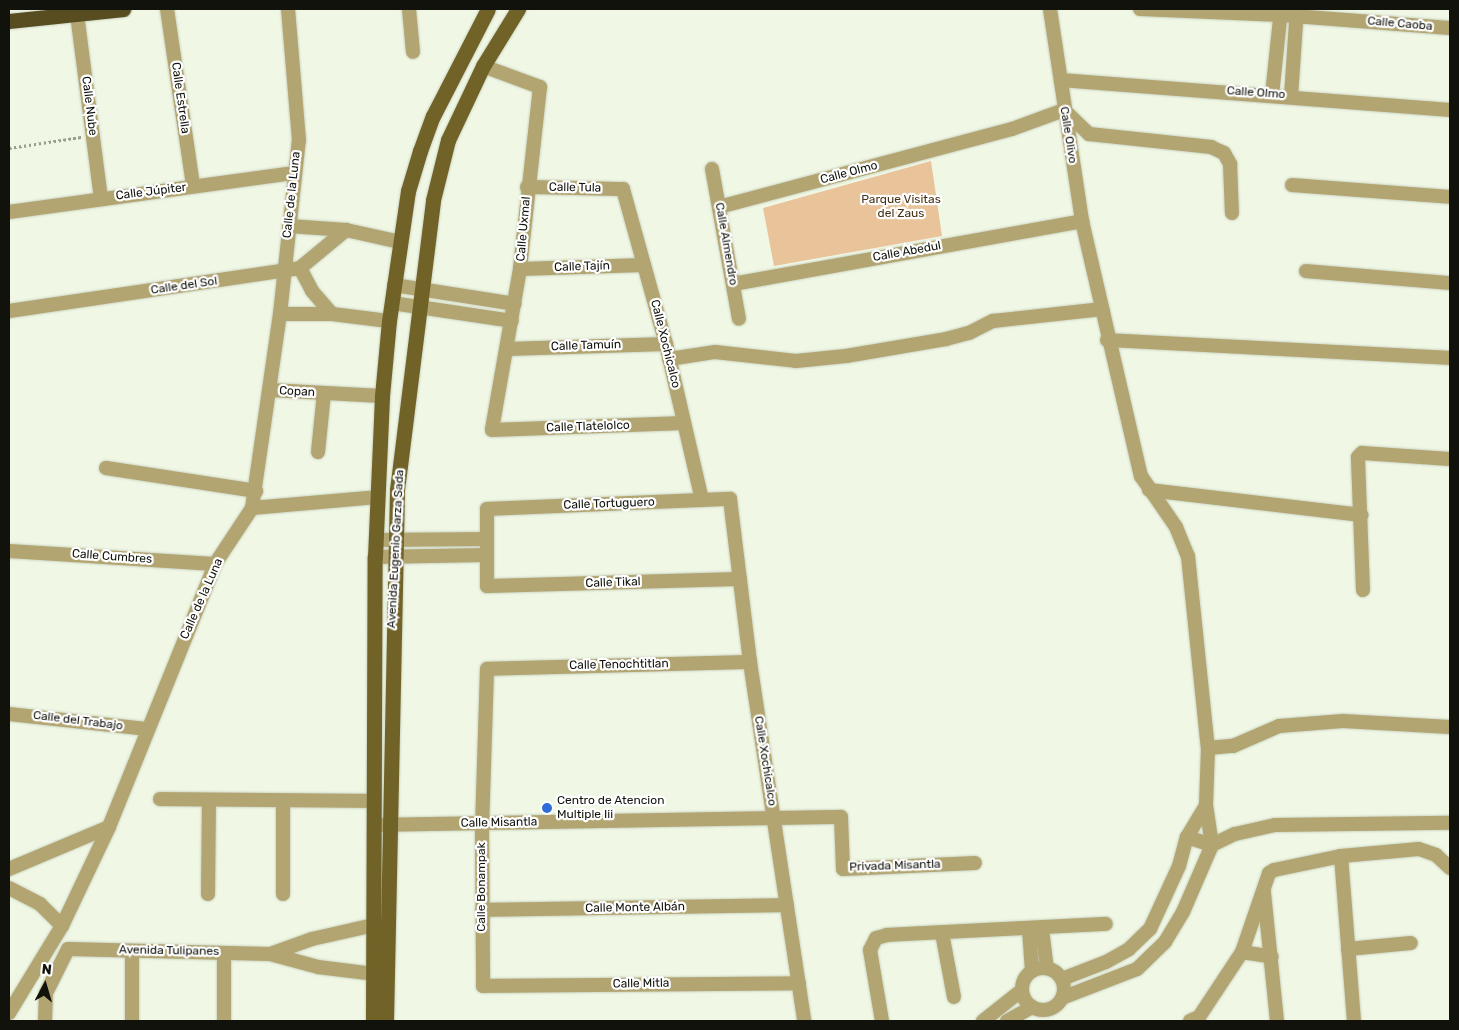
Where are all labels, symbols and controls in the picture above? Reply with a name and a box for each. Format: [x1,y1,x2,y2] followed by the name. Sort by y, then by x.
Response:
[1367,14,1433,34] street label: Calle Caoba
[168,61,192,135] street label: Calle Estrella
[78,76,100,136] street label: Calle Nube
[1226,84,1286,102] street label: Calle Olmo
[1056,106,1080,164] street label: Calle Olivo
[280,151,304,239] street label: Calle de la Luna
[819,158,879,188] street label: Calle Olmo
[548,180,602,196] street label: Calle Tula
[115,181,187,203] street label: Calle Júpiter
[861,193,941,221] park label: Parque Visitas del Zaus
[514,196,534,262] street label: Calle Uxmal
[712,201,740,287] street label: Calle Almendro
[872,239,942,265] street label: Calle Abedul
[554,259,610,275] street label: Calle Tajín
[150,274,218,298] street label: Calle del Sol
[647,298,683,390] street label: Calle Xochicalco
[550,338,622,354] street label: Calle Tamuín
[279,384,315,400] street label: Copan
[546,418,630,436] street label: Calle Tlatelolco
[385,469,407,629] street label: Avenida Eugenio Garza Sada
[563,495,655,513] street label: Calle Tortuguero
[71,547,153,567] street label: Calle Cumbres
[178,556,226,642] street label: Calle de la Luna
[585,575,641,591] street label: Calle Tikal
[569,657,669,673] street label: Calle Tenochtitlan
[32,708,124,734] street label: Calle del Trabajo
[751,715,779,807] street label: Calle Xochicalco
[557,794,665,822] place label: Centro de Atencion Multiple Iii
[541,802,553,814] marker: Centro de Atencion Multiple Iii
[461,815,537,831] street label: Calle Misantla
[475,842,489,932] street label: Calle Bonampak
[849,857,941,875] street label: Privada Misantla
[585,900,685,916] street label: Calle Monte Albán
[119,943,219,959] street label: Avenida Tulipanes
[20,960,70,1010] north arrow
[41,961,53,979] text: N
[612,976,670,992] street label: Calle Mitla

